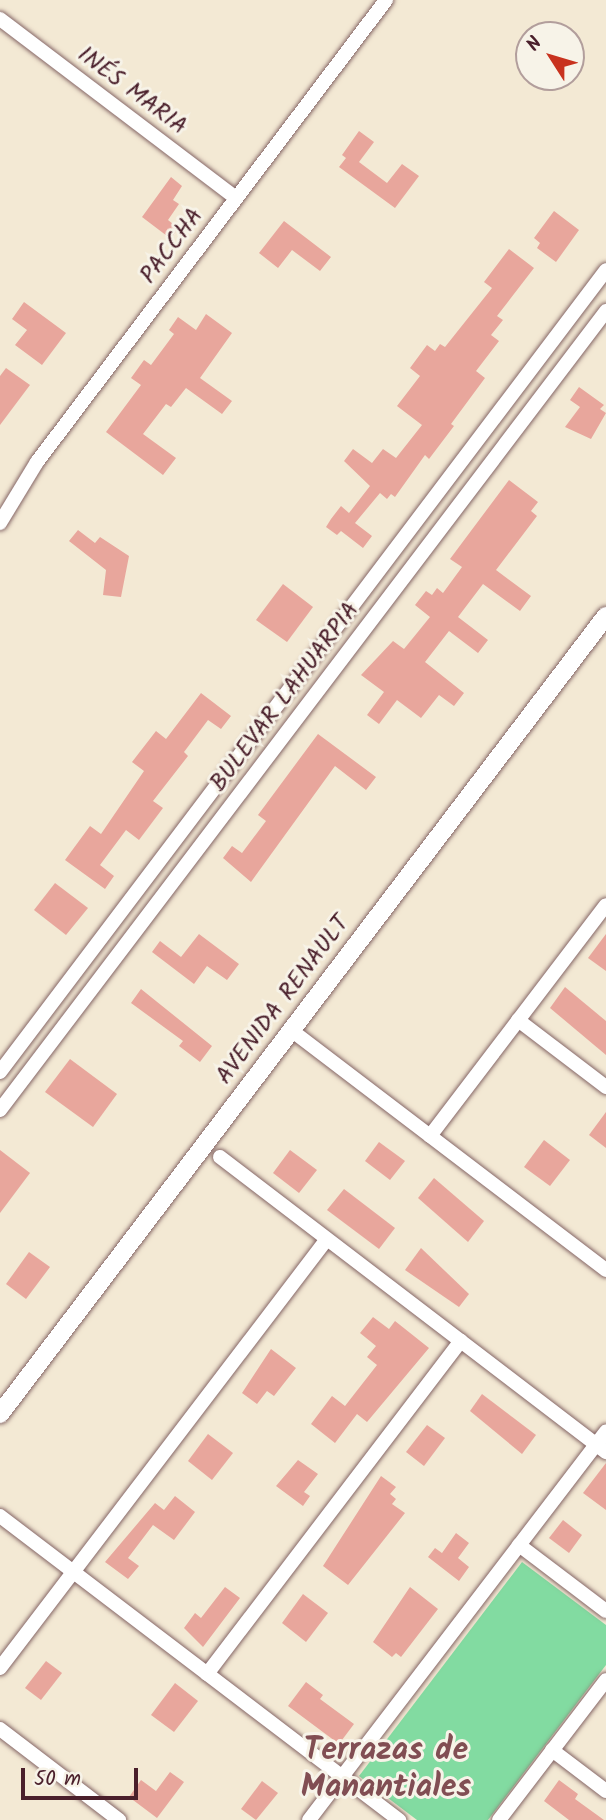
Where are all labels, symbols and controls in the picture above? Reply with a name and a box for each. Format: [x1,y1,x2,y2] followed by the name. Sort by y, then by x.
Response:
[515,21,585,91] north arrow
[519,31,550,58] text: N
[72,40,192,142] street label: INÉS MARIA
[134,203,210,289] street label: PACCHA
[204,597,366,797] street label: BULEVAR LAHUARPIA
[210,910,356,1090] street label: AVENIDA RENAULT
[301,1733,471,1808] district label: Terrazas de Manantiales
[24,1754,142,1798] scale bar
[34,1763,81,1796] text: 50 m

